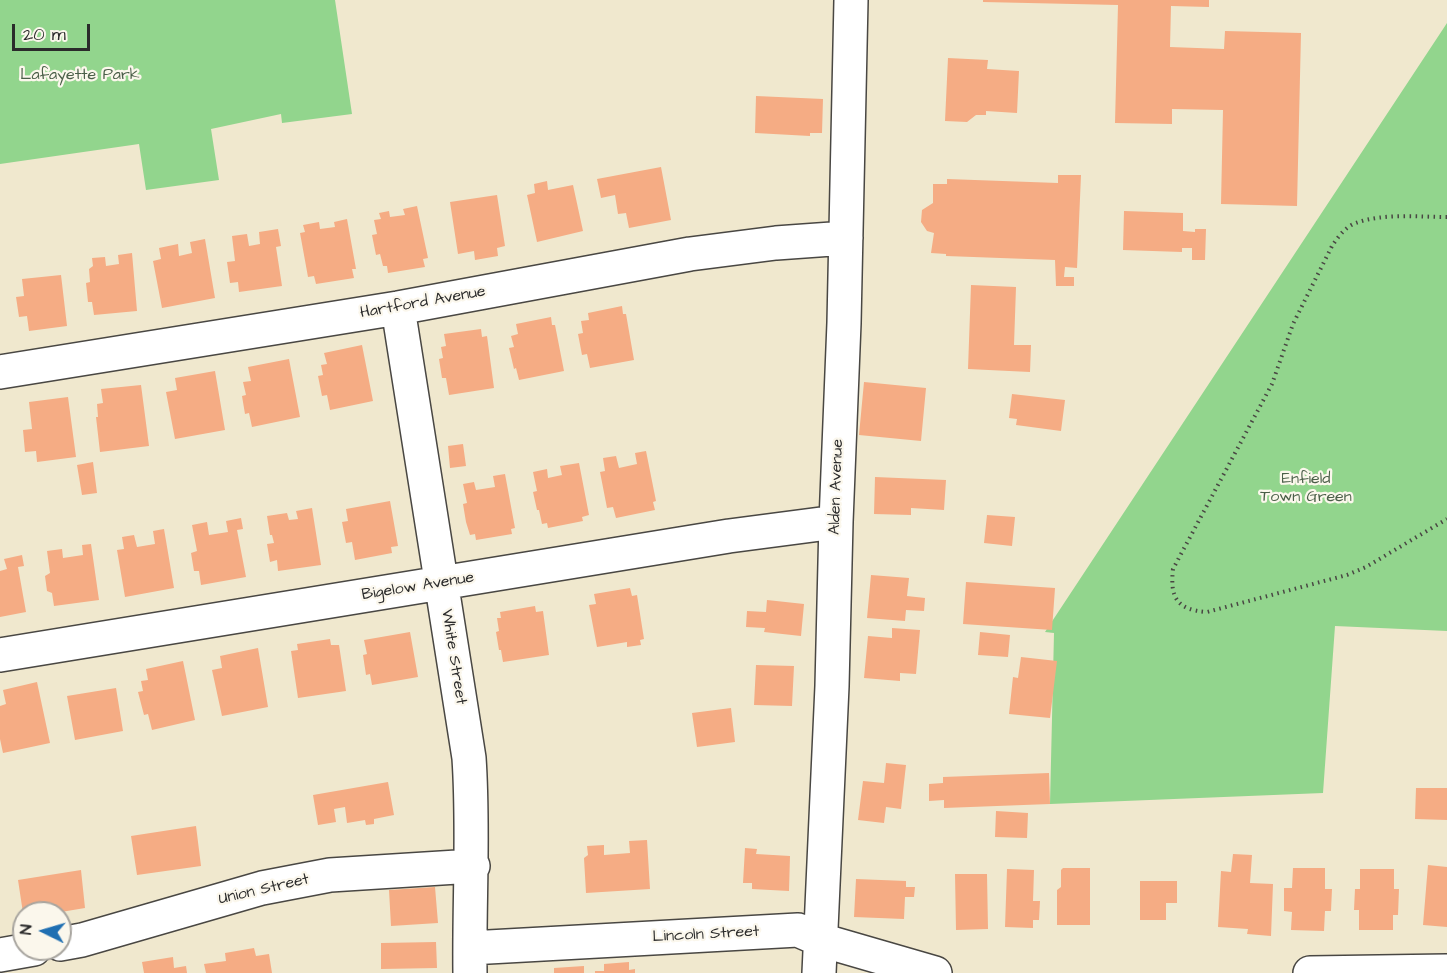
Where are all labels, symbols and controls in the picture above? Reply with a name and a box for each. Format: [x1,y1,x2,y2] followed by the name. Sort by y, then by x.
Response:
[15,12,93,50] scale bar
[23,22,66,47] text: 20 m
[20,66,140,86] park label: Lafayette Park
[359,283,487,323] street label: Hartford Avenue
[826,439,848,535] street label: Alden Avenue
[1260,470,1352,508] park label: Enfield Town Green
[360,569,476,605] street label: Bigelow Avenue
[436,608,470,706] street label: White Street
[217,870,311,910] street label: Union Street
[12,901,72,961] north arrow
[652,923,760,947] street label: Lincoln Street
[15,924,37,936] text: N

